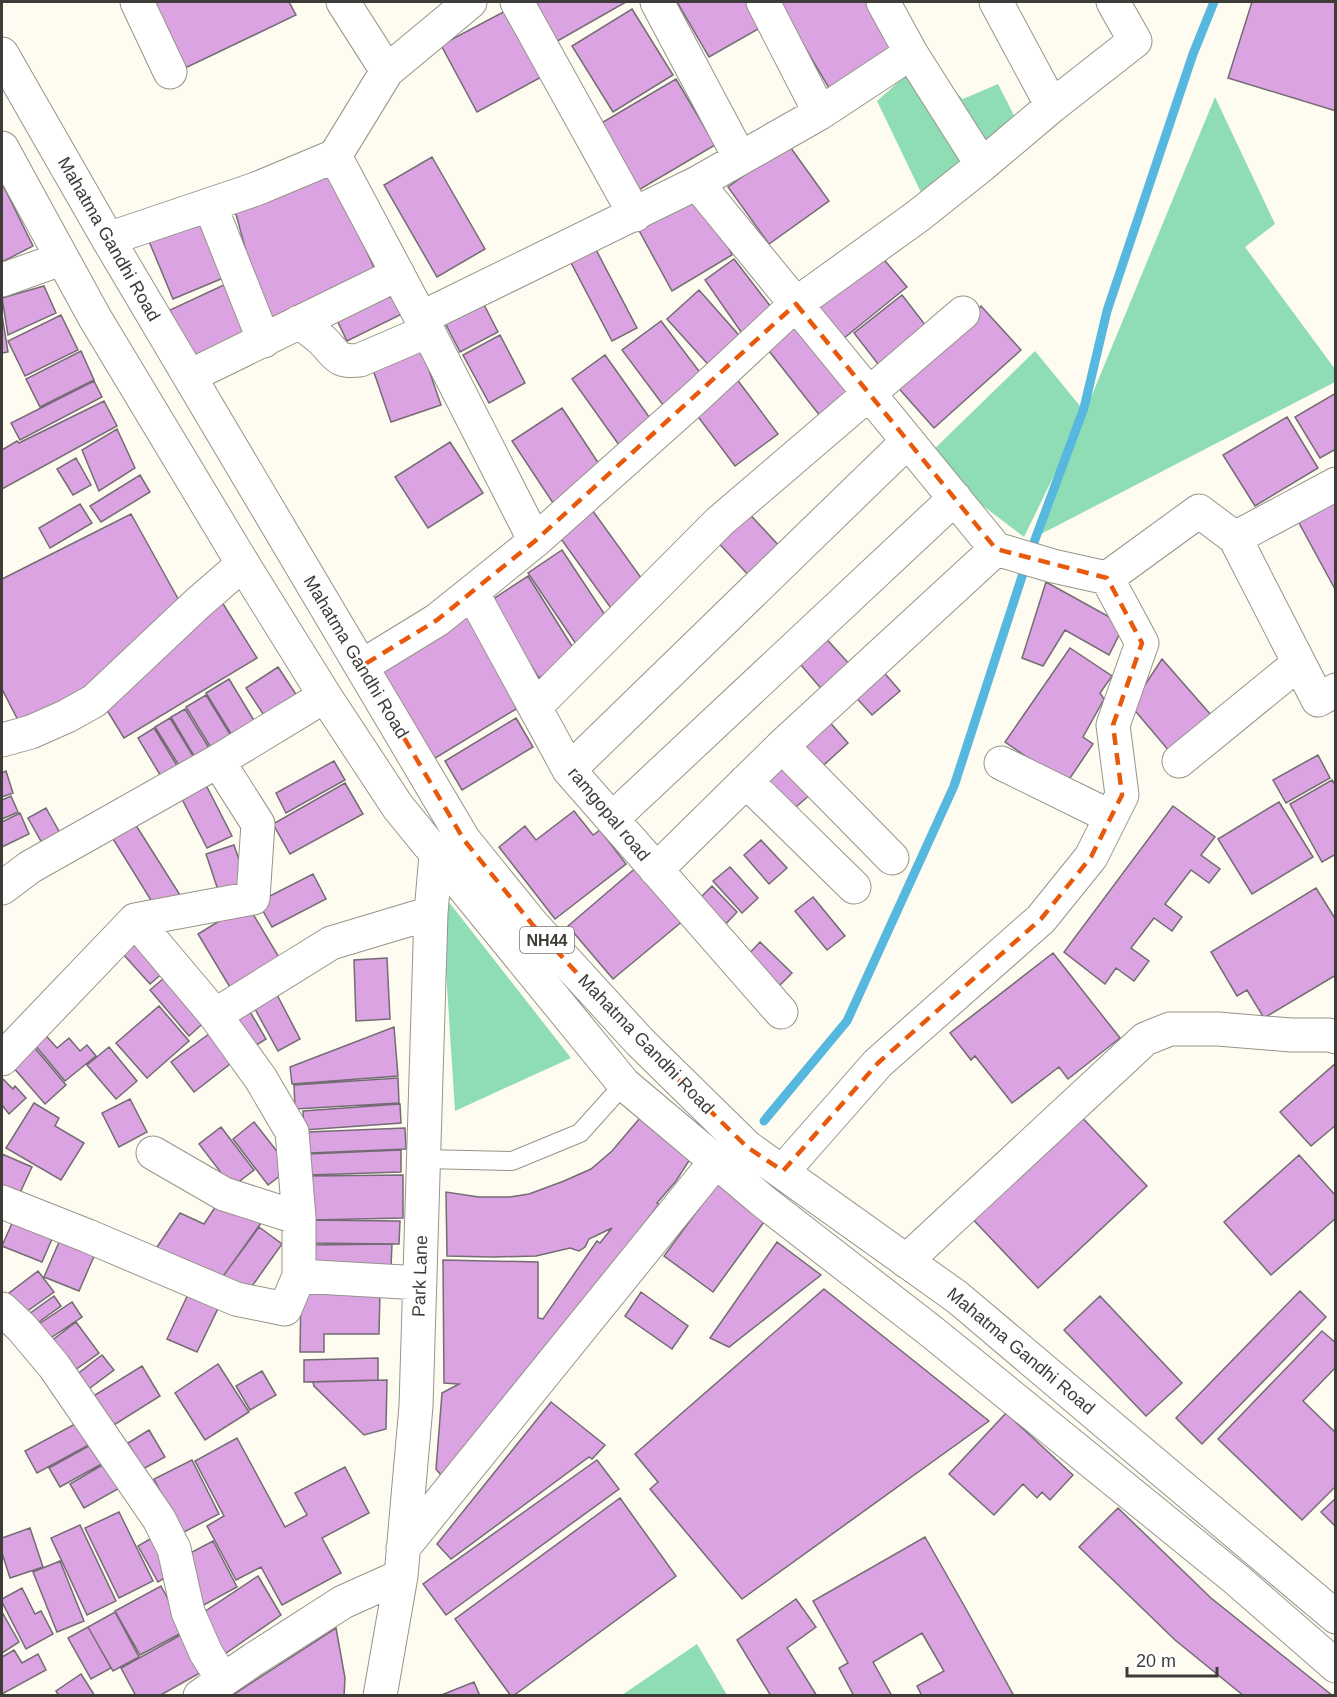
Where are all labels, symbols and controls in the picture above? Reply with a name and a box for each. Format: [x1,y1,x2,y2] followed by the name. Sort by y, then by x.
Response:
[54,153,164,325] street label: Mahatma Gandhi Road
[300,572,412,742] street label: Mahatma Gandhi Road
[564,763,654,865] street label: ramgopal road
[520,927,574,953] road number: NH44
[574,970,718,1118] street label: Mahatma Gandhi Road
[409,1235,431,1317] street label: Park Lane
[943,1284,1099,1418] street label: Mahatma Gandhi Road
[1127,1640,1217,1678] scale bar
[1136,1651,1176,1671] text: 20 m

